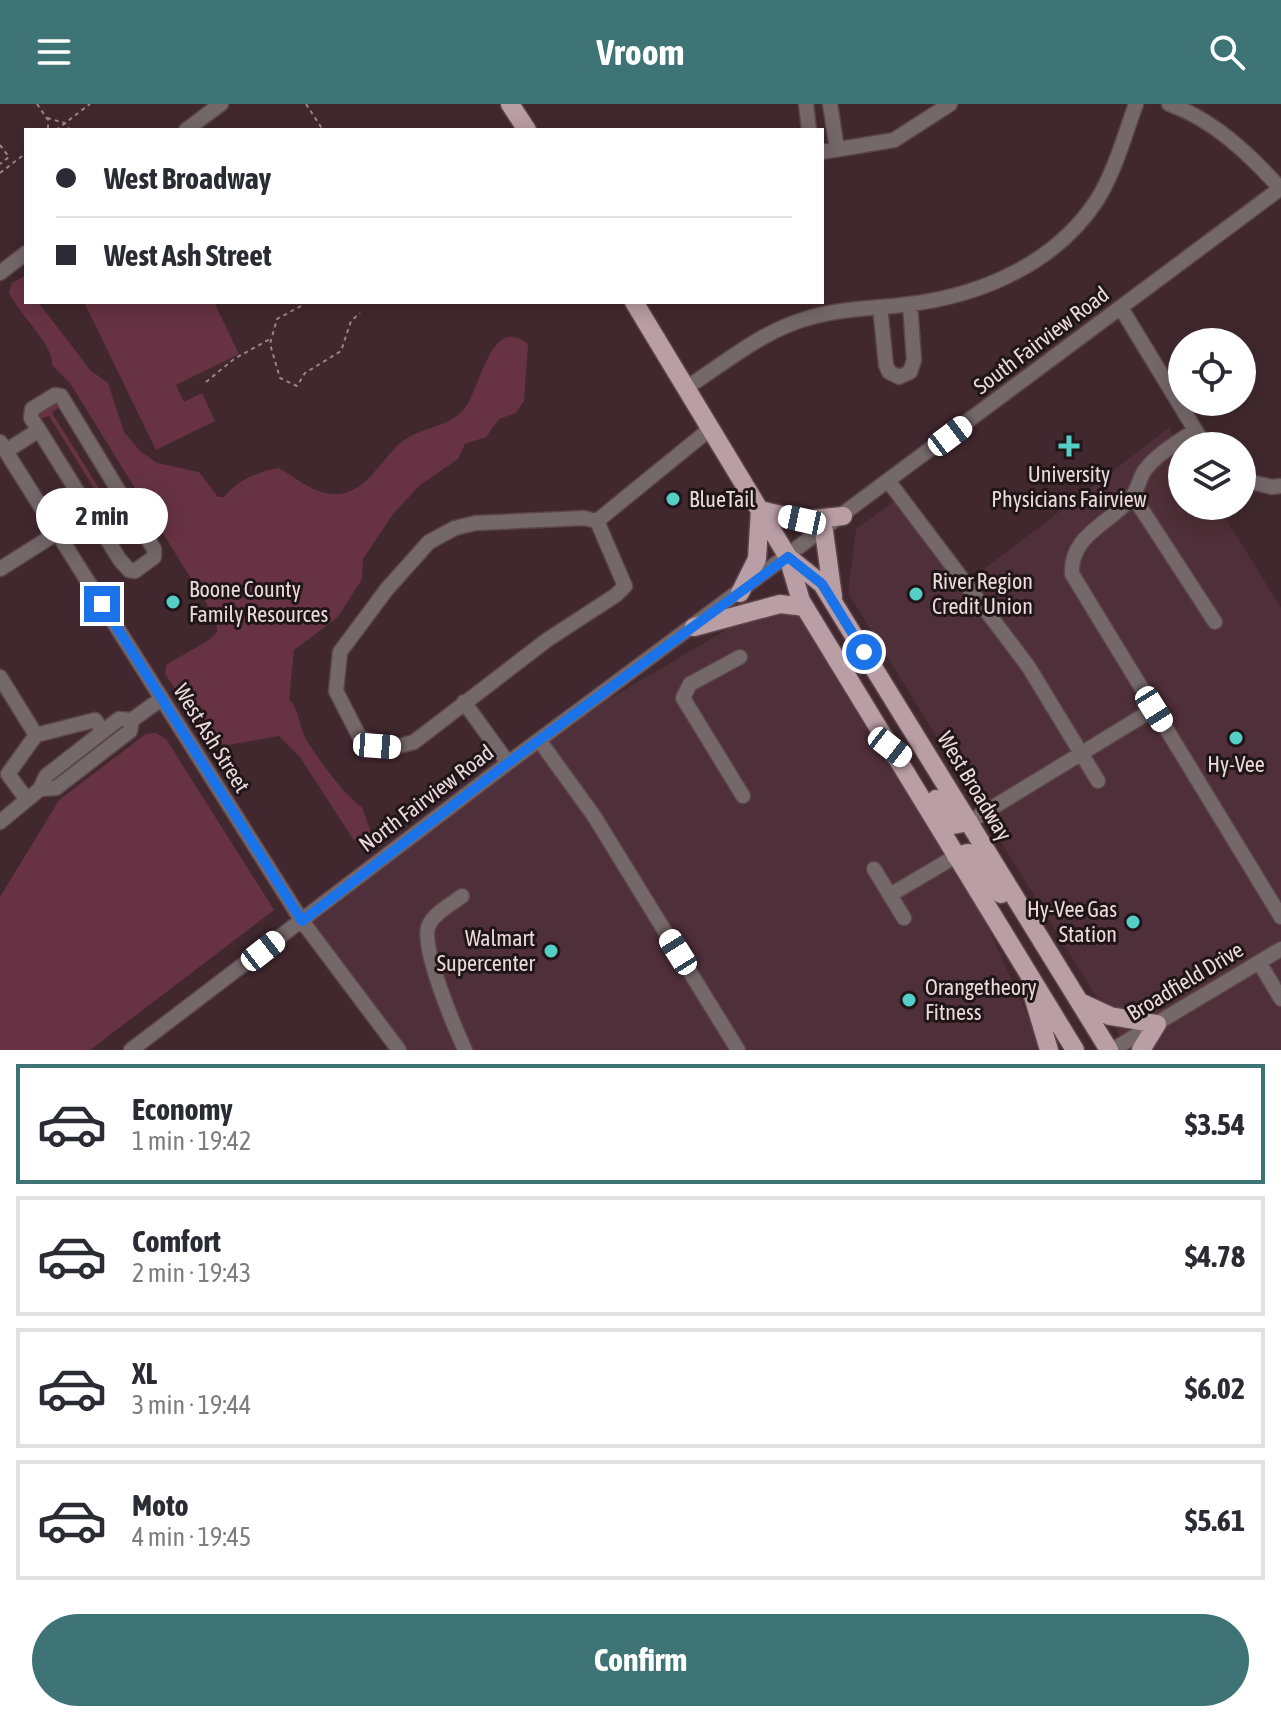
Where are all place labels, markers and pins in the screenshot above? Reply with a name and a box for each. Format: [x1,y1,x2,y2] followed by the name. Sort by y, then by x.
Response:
[1058,435,1080,457] marker: University Physicians Fairview
[991,461,1147,512] place label: University Physicians Fairview
[689,486,755,512] place label: BlueTail
[664,490,682,508] marker: BlueTail
[932,568,1033,619] place label: River Region Credit Union
[189,576,329,627] place label: Boone County Family Resources
[907,585,925,603] marker: River Region Credit Union
[164,593,182,611] marker: Boone County Family Resources
[1227,729,1245,747] marker: Hy-Vee
[1207,751,1265,777] place label: Hy-Vee
[1027,896,1117,947] place label: Hy-Vee Gas Station
[1124,913,1142,931] marker: Hy-Vee Gas Station
[437,925,536,976] place label: Walmart Supercenter
[542,942,560,960] marker: Walmart Supercenter
[925,974,1037,1025] place label: Orangetheory Fitness
[900,991,918,1009] marker: Orangetheory Fitness

